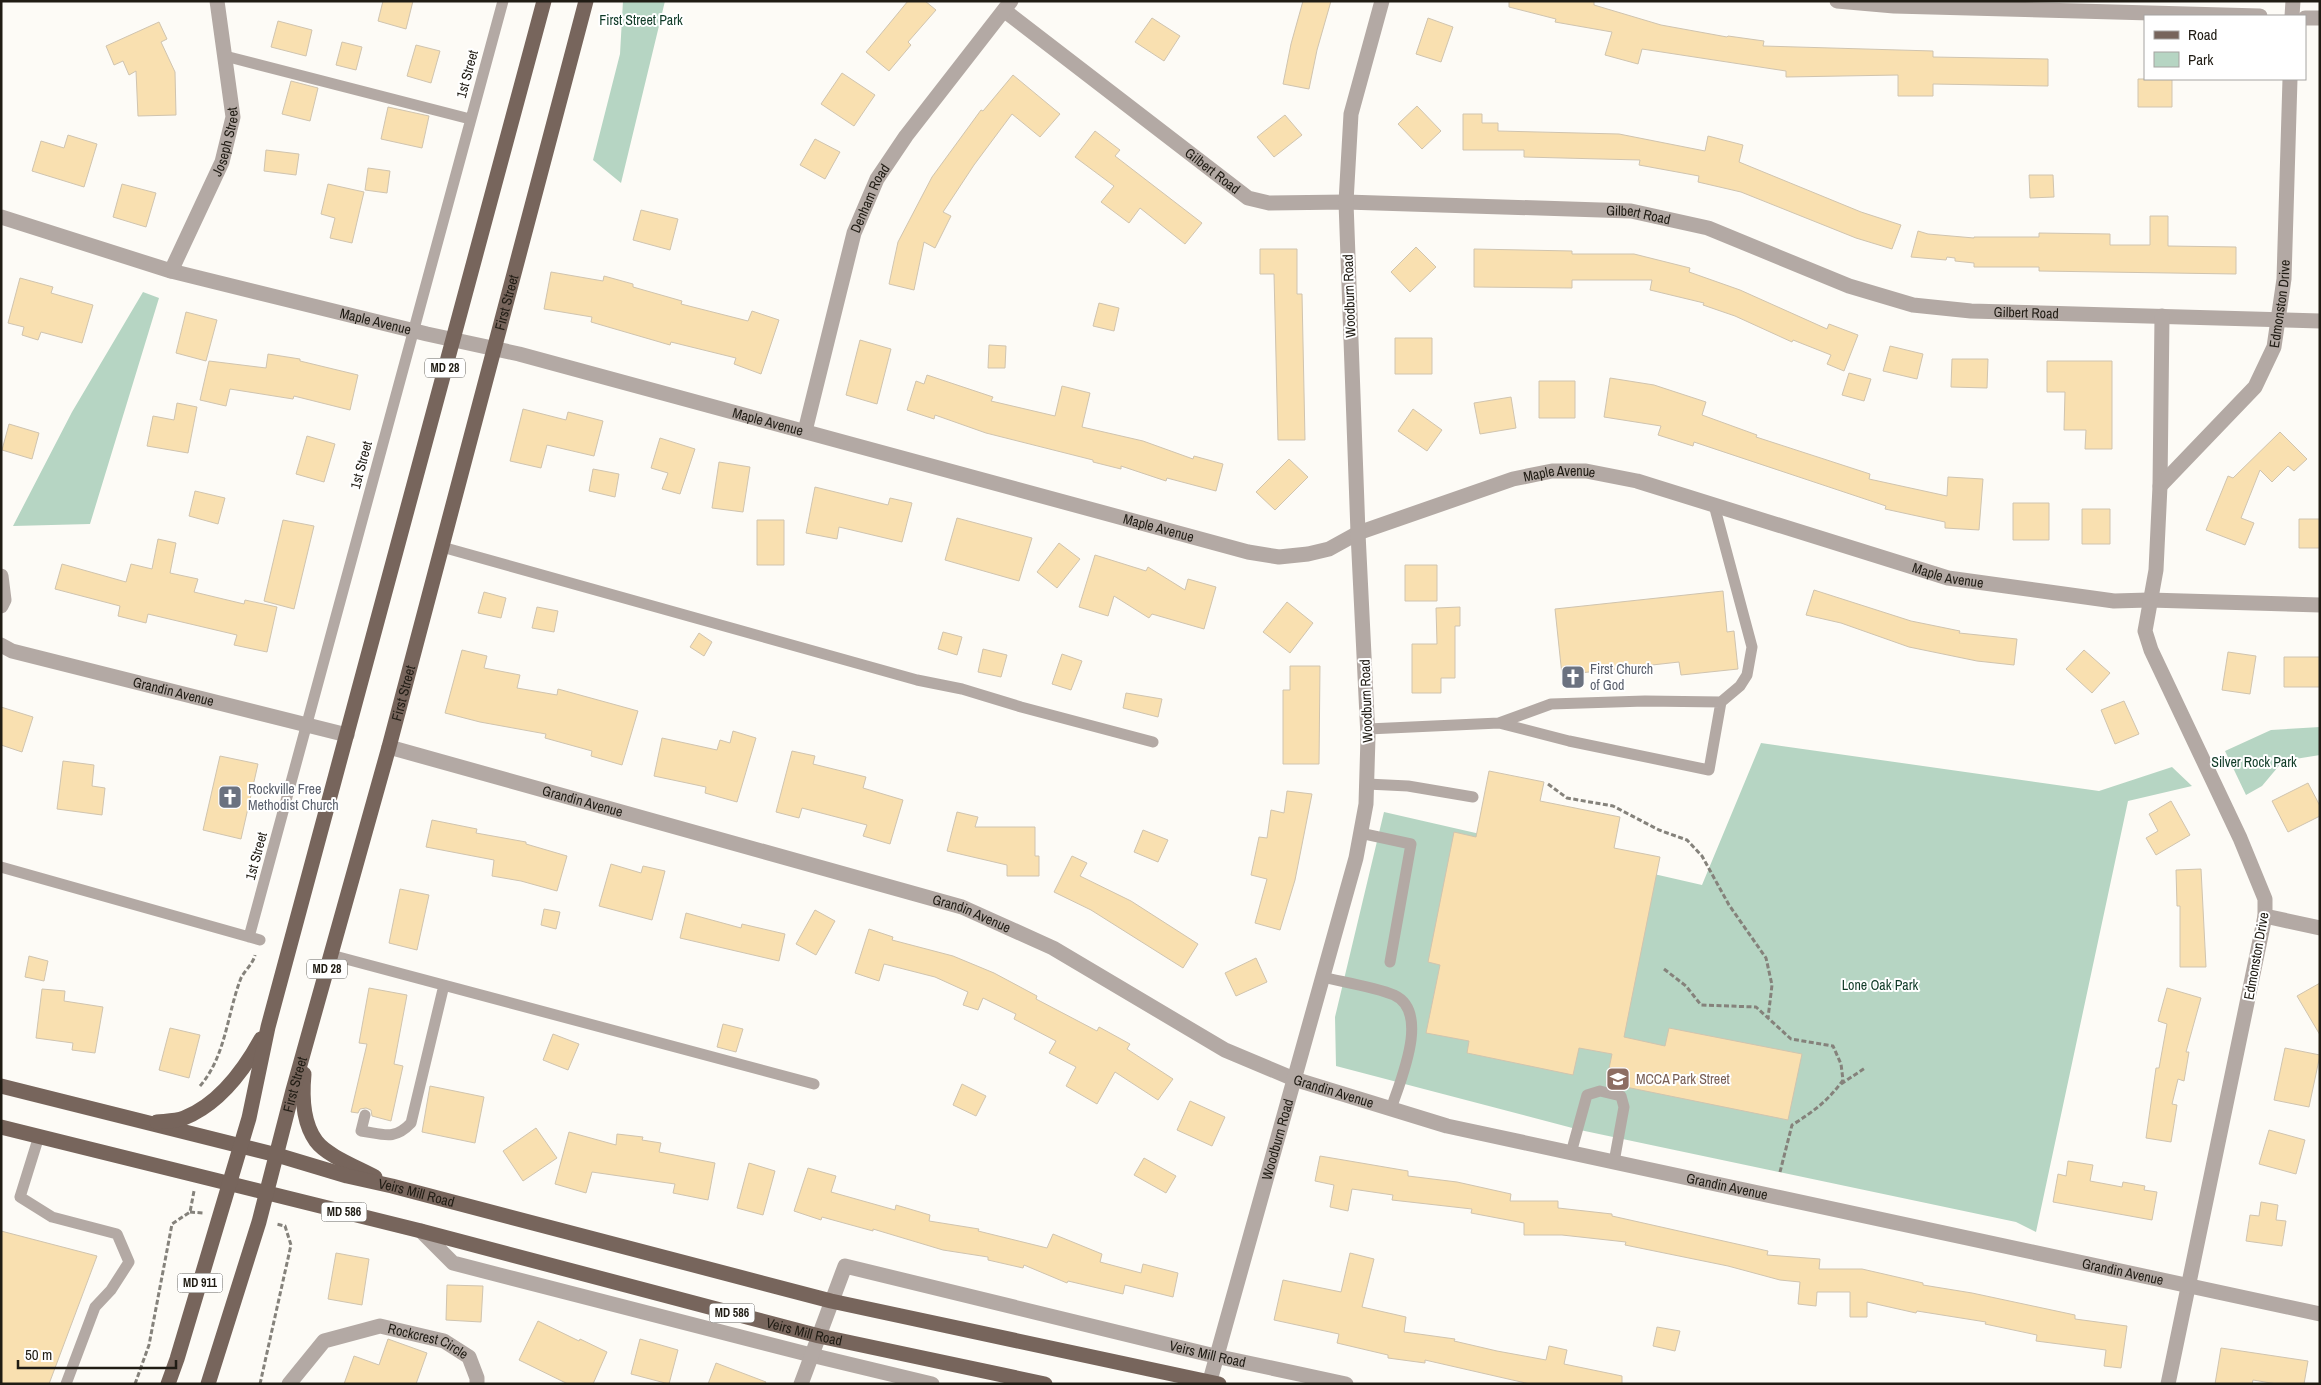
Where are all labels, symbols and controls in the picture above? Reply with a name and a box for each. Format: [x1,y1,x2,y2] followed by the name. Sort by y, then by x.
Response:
[599,11,683,29] park label: First Street Park
[2144,15,2306,80] legend
[2188,24,2217,45] text: Road
[452,48,482,100] street label: 1st Street
[2188,49,2214,70] text: Park
[208,106,242,179] street label: Joseph Street
[1181,144,1244,198] street label: Gilbert Road
[846,160,894,236] street label: Denham Road
[1606,201,1672,228] street label: Gilbert Road
[1339,254,1359,338] street label: Woodburn Road
[2265,260,2294,349] street label: Edmonston Drive
[490,273,522,332] street label: First Street
[1993,303,2059,323] street label: Gilbert Road
[338,304,413,339] street label: Maple Avenue
[425,358,465,378] road number: MD 28
[730,403,805,440] street label: Maple Avenue
[346,439,376,491] street label: 1st Street
[1522,462,1597,486] street label: Maple Avenue
[1121,510,1196,546] street label: Maple Avenue
[1910,558,1985,592] street label: Maple Avenue
[1356,659,1376,743] street label: Woodburn Road
[1590,660,1653,694] place label: First Church of God
[387,663,419,723] street label: First Street
[1560,664,1586,690] church icon: First Church of God
[131,673,216,710] street label: Grandin Avenue
[2211,753,2297,771] park label: Silver Rock Park
[248,780,339,814] place label: Rockville Free Methodist Church
[540,781,625,821] street label: Grandin Avenue
[217,784,243,810] church icon: Rockville Free Methodist Church
[241,830,271,882] street label: 1st Street
[930,890,1014,937] street label: Grandin Avenue
[2239,911,2273,1001] street label: Edmonston Drive
[307,960,347,979] road number: MD 28
[1842,976,1919,994] park label: Lone Oak Park
[279,1055,311,1114] street label: First Street
[1605,1066,1631,1092] school or university icon: MCCA Park Street
[1291,1070,1376,1112] street label: Grandin Avenue
[1636,1070,1730,1088] place label: MCCA Park Street
[1257,1097,1297,1182] street label: Woodburn Road
[1685,1169,1769,1204] street label: Grandin Avenue
[377,1174,456,1211] street label: Veirs Mill Road
[322,1202,366,1222] road number: MD 586
[2080,1254,2165,1289] street label: Grandin Avenue
[178,1274,222,1292] road number: MD 911
[710,1304,754,1322] road number: MD 586
[764,1313,844,1350] street label: Veirs Mill Road
[386,1319,472,1363] street label: Rockcrest Circle
[1167,1336,1247,1371] street label: Veirs Mill Road
[18,1338,175,1370] scale bar
[25,1344,52,1365] text: 50 m

